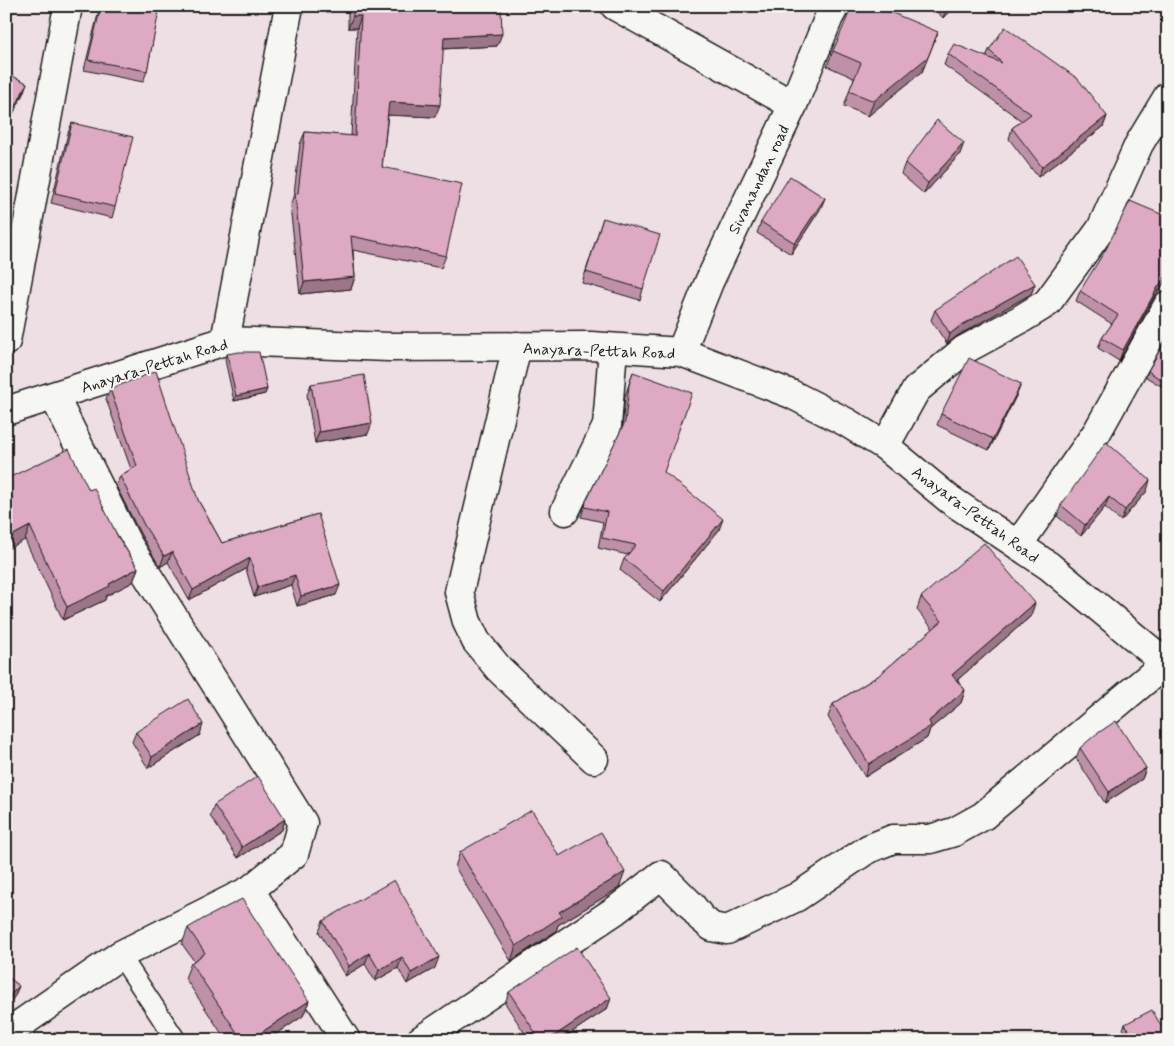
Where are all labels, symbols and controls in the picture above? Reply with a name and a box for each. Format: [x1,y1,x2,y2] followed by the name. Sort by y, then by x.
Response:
[724,122,795,238] street label: Sivanandan road
[78,334,230,399] street label: Anayara-Pettah Road
[522,338,675,365] street label: Anayara-Pettah Road
[907,462,1043,569] street label: Anayara-Pettah Road

